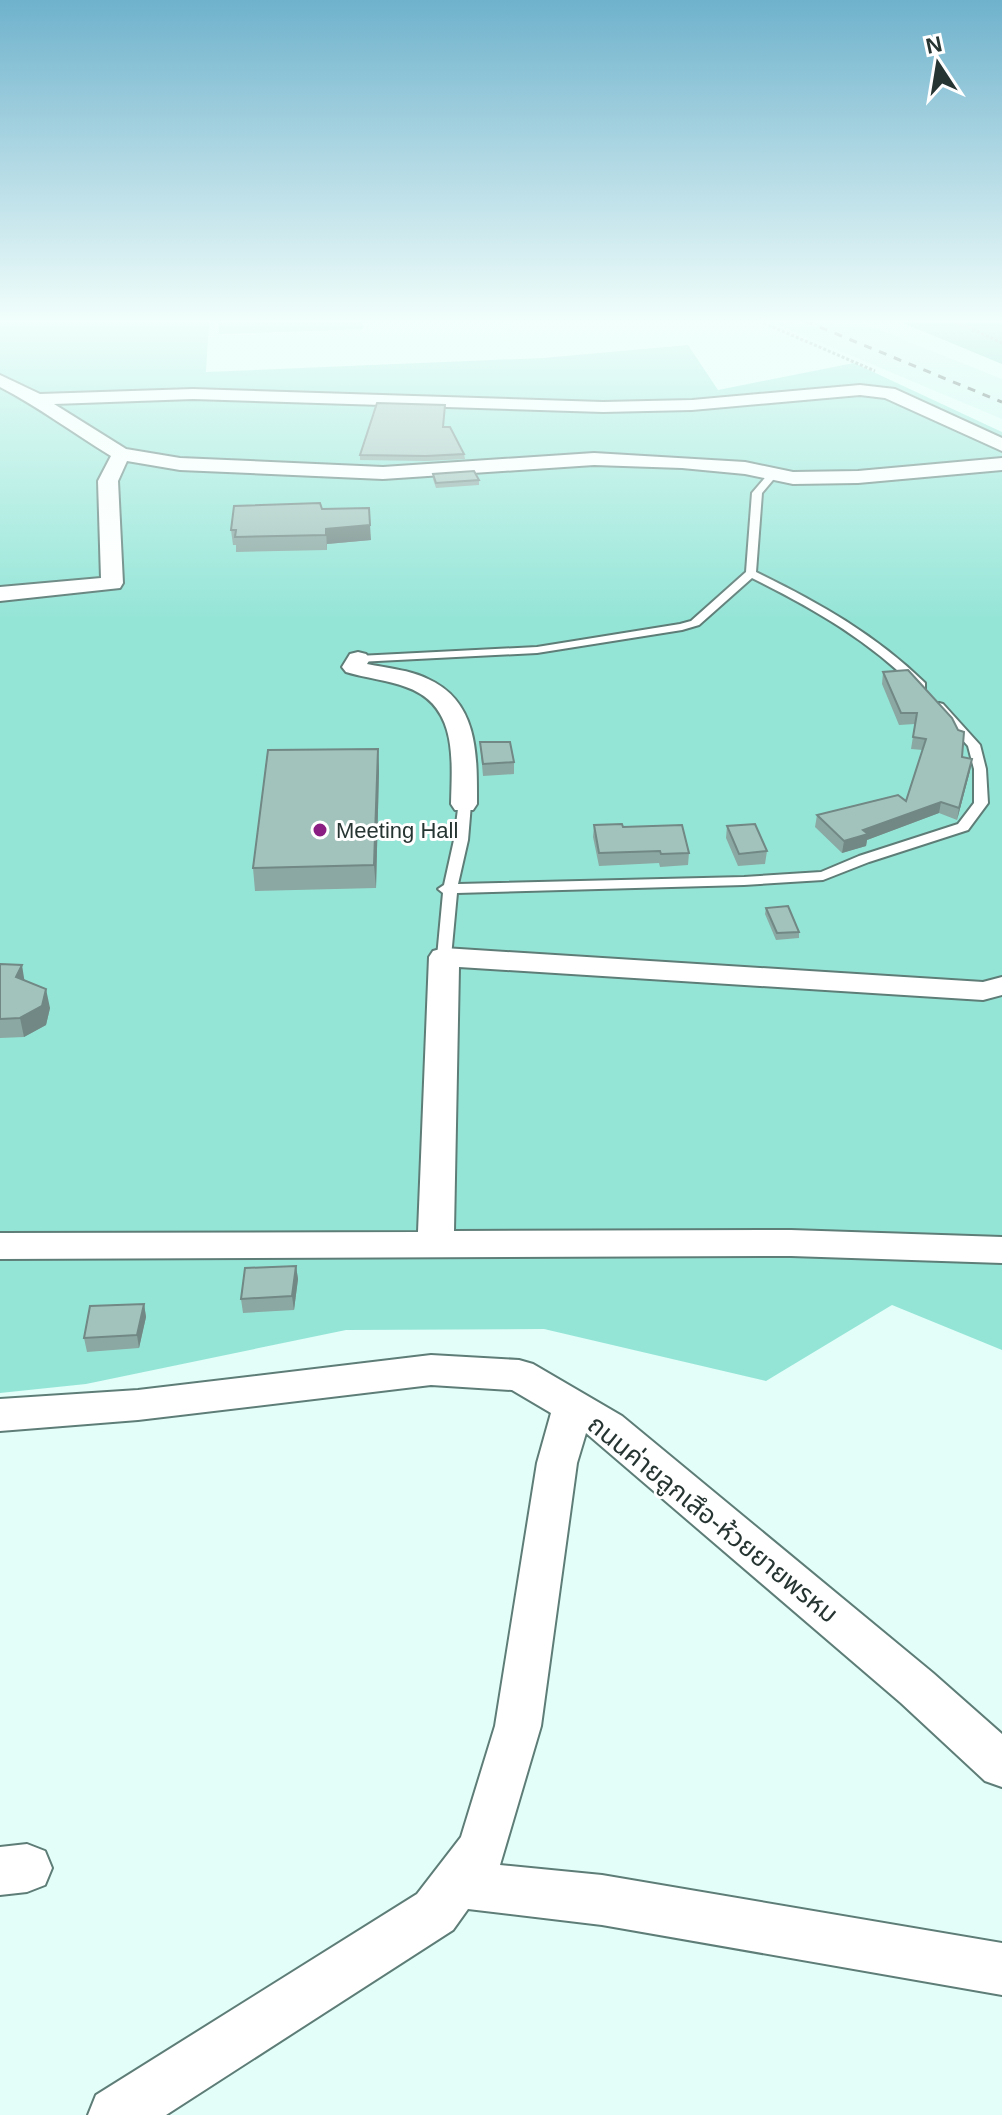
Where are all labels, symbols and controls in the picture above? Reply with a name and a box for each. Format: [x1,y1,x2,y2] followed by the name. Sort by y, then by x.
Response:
[898,24,978,104] north arrow
[924,31,944,59] text: N
[336,818,458,843] place label: Meeting Hall
[311,821,329,839] marker: Meeting Hall
[581,1409,844,1630] street label: ถนนค่ายลูกเสึอ-ห้วยยายพรหม

